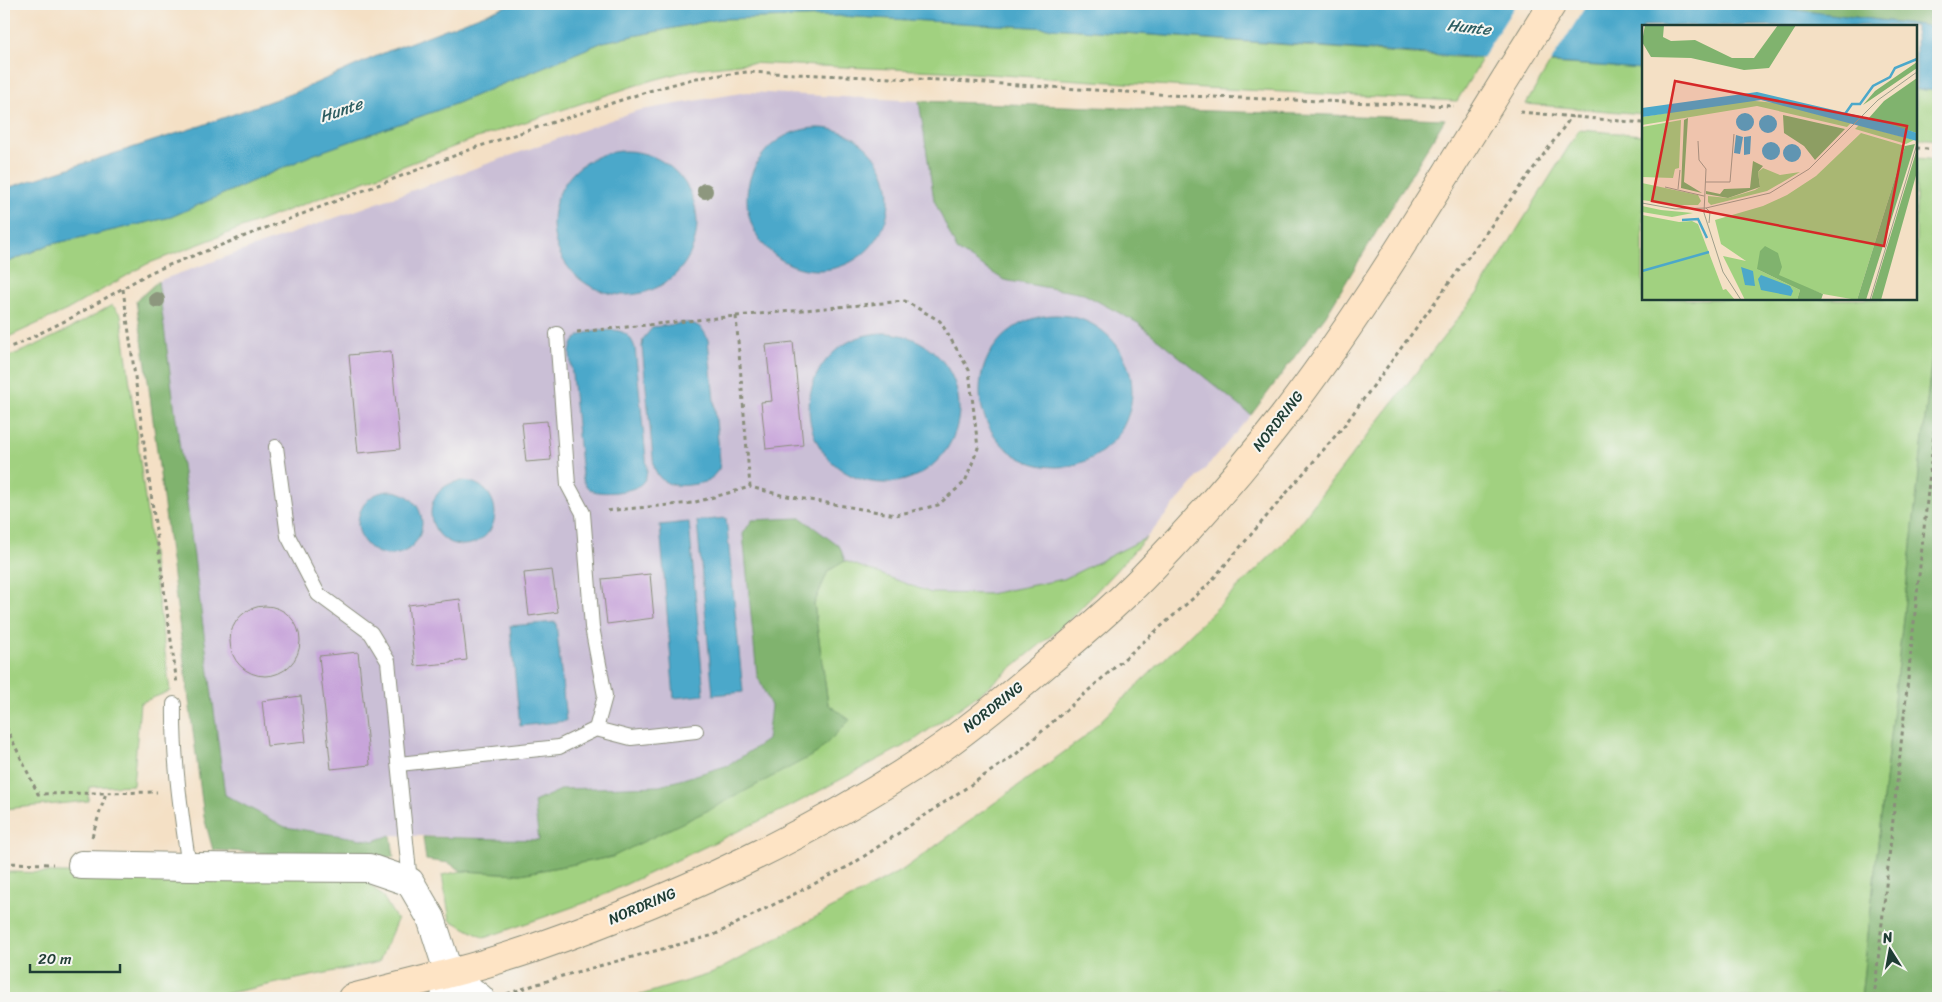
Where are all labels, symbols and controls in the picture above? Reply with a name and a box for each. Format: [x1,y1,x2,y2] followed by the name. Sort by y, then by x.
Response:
[1446,10,1494,44] water label: Hunte
[1642,25,1917,300] inset map
[316,89,368,131] water label: Hunte
[1246,385,1310,457] street label: NORDRING
[957,675,1029,739] street label: NORDRING
[604,880,680,932] street label: NORDRING
[1864,924,1914,974] north arrow
[1879,924,1895,951] text: N
[30,942,120,974] scale bar
[38,946,72,972] text: 20 m

